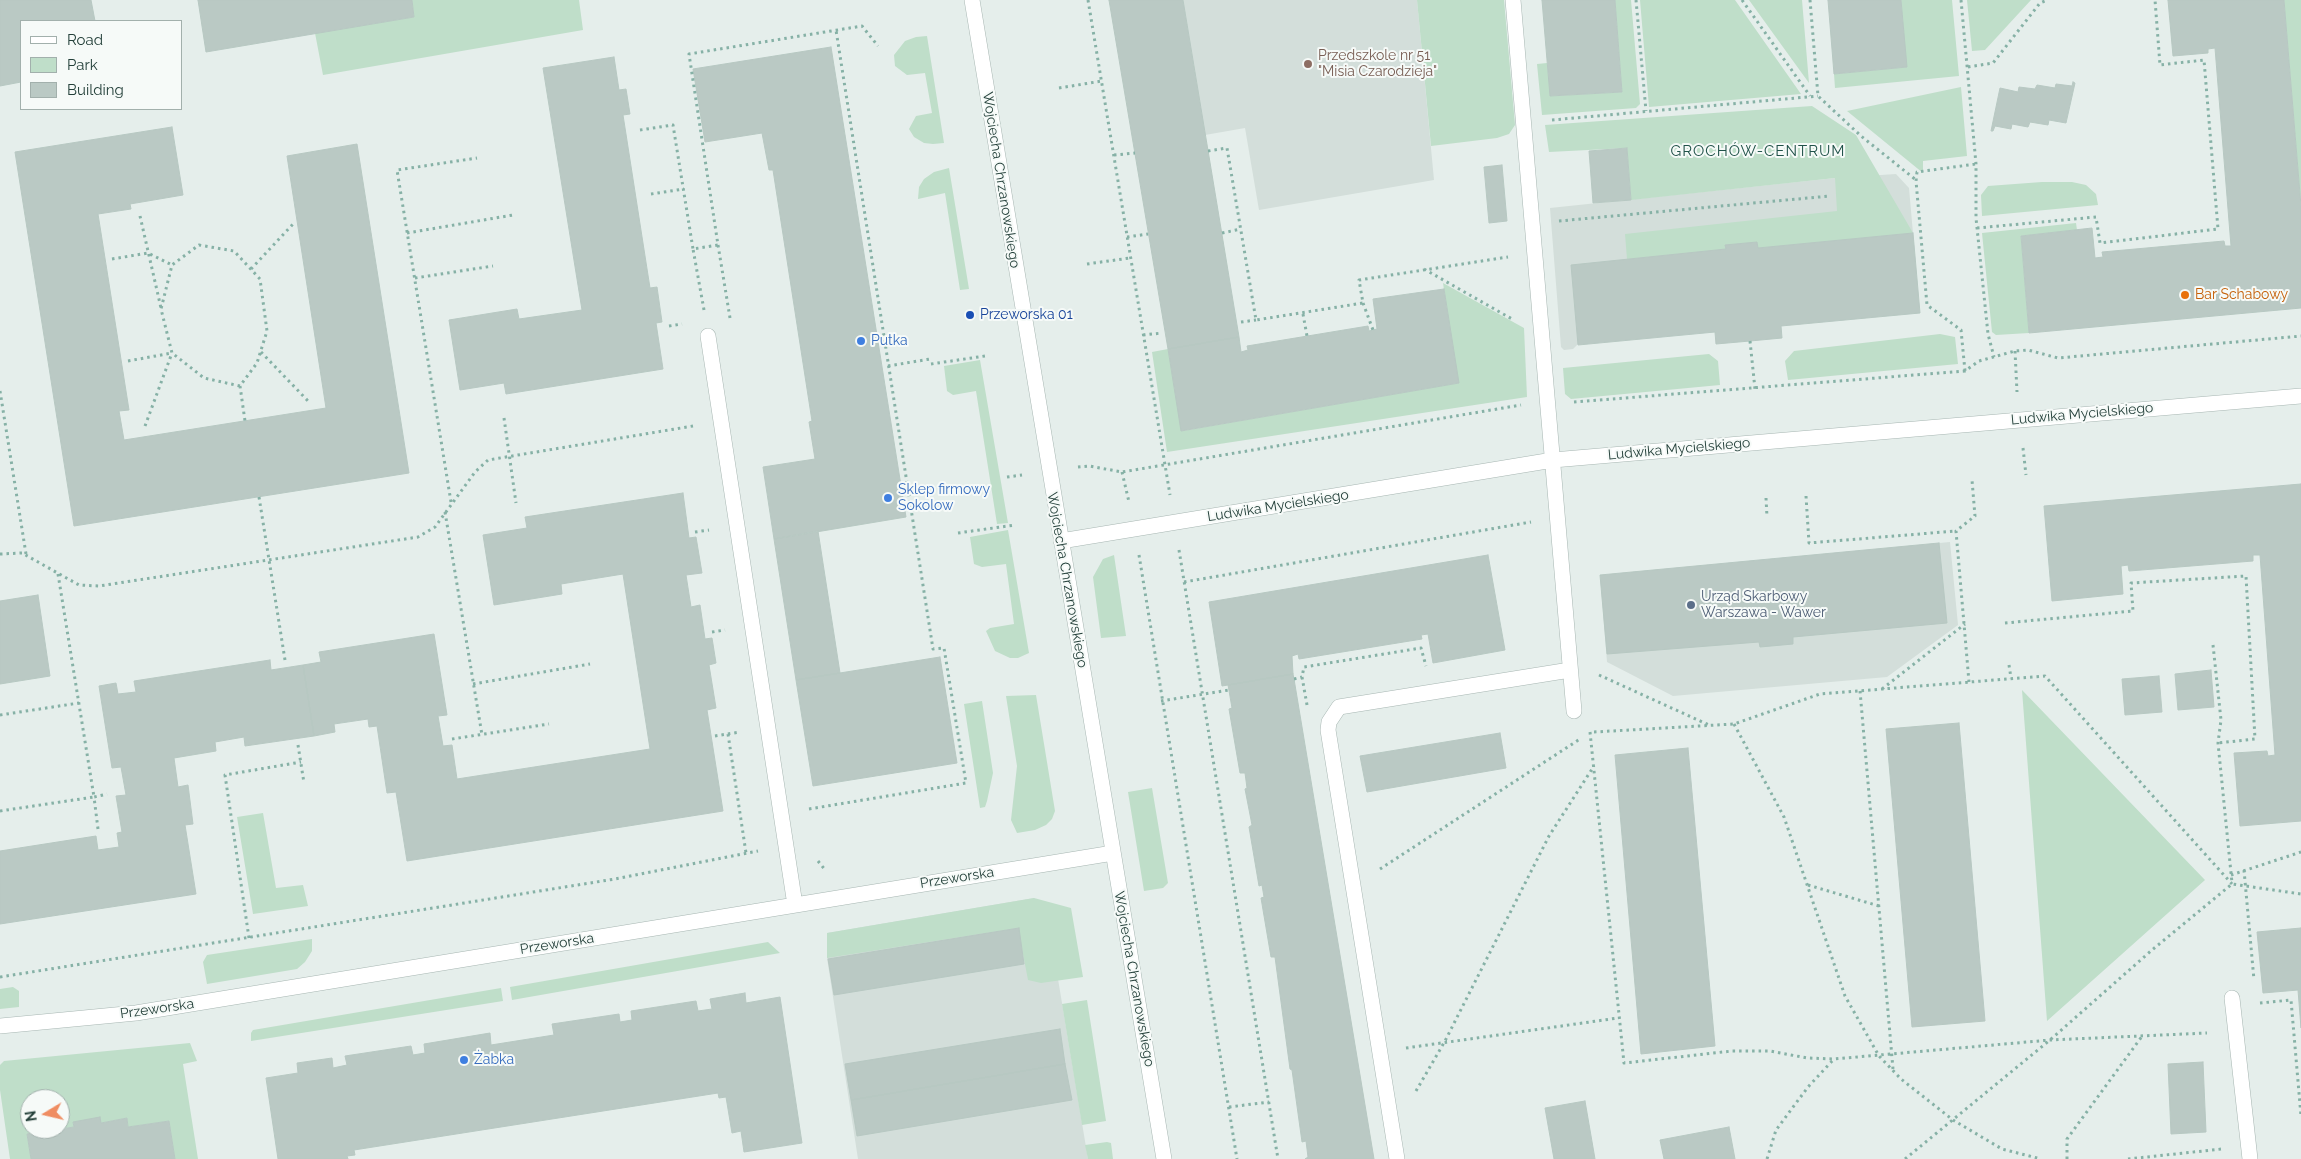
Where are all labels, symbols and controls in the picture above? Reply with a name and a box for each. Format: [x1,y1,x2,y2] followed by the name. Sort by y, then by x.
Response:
[20,20,182,110] legend
[67,31,103,49] text: Road
[1318,48,1437,80] place label: Przedszkole nr 51 "Misia Czarodzieja"
[67,56,98,74] text: Park
[1302,58,1314,70] marker: Przedszkole nr 51 "Misia Czarodzieja"
[67,81,124,99] text: Building
[979,91,1023,269] street label: Wojciecha Chrzanowskiego
[1669,142,1847,160] district label: GROCHÓW-CENTRUM
[2195,287,2288,303] place label: Bar Schabowy
[2179,289,2191,301] marker: Bar Schabowy
[980,307,1073,323] place label: Przeworska 01
[964,309,976,321] marker: Przeworska 01
[871,333,908,349] place label: Putka
[855,335,867,347] marker: Putka
[2010,399,2154,429] street label: Ludwika Mycielskiego
[1607,434,1751,464] street label: Ludwika Mycielskiego
[898,482,990,514] place label: Sklep firmowy Sokolow
[1206,487,1350,525] street label: Ludwika Mycielskiego
[1043,491,1091,669] street label: Wojciecha Chrzanowskiego
[882,492,894,504] marker: Sklep firmowy Sokolow
[1701,589,1826,622] place label: Urząd Skarbowy Warszawa - Wawer
[1685,599,1697,611] marker: Urząd Skarbowy Warszawa - Wawer
[919,864,995,892] street label: Przeworska
[1110,890,1158,1068] street label: Wojciecha Chrzanowskiego
[519,930,595,958] street label: Przeworska
[119,995,195,1023] street label: Przeworska
[474,1052,514,1068] place label: Żabka
[458,1054,470,1066] marker: Żabka
[20,1089,70,1139] north arrow
[22,1110,40,1123] text: N

